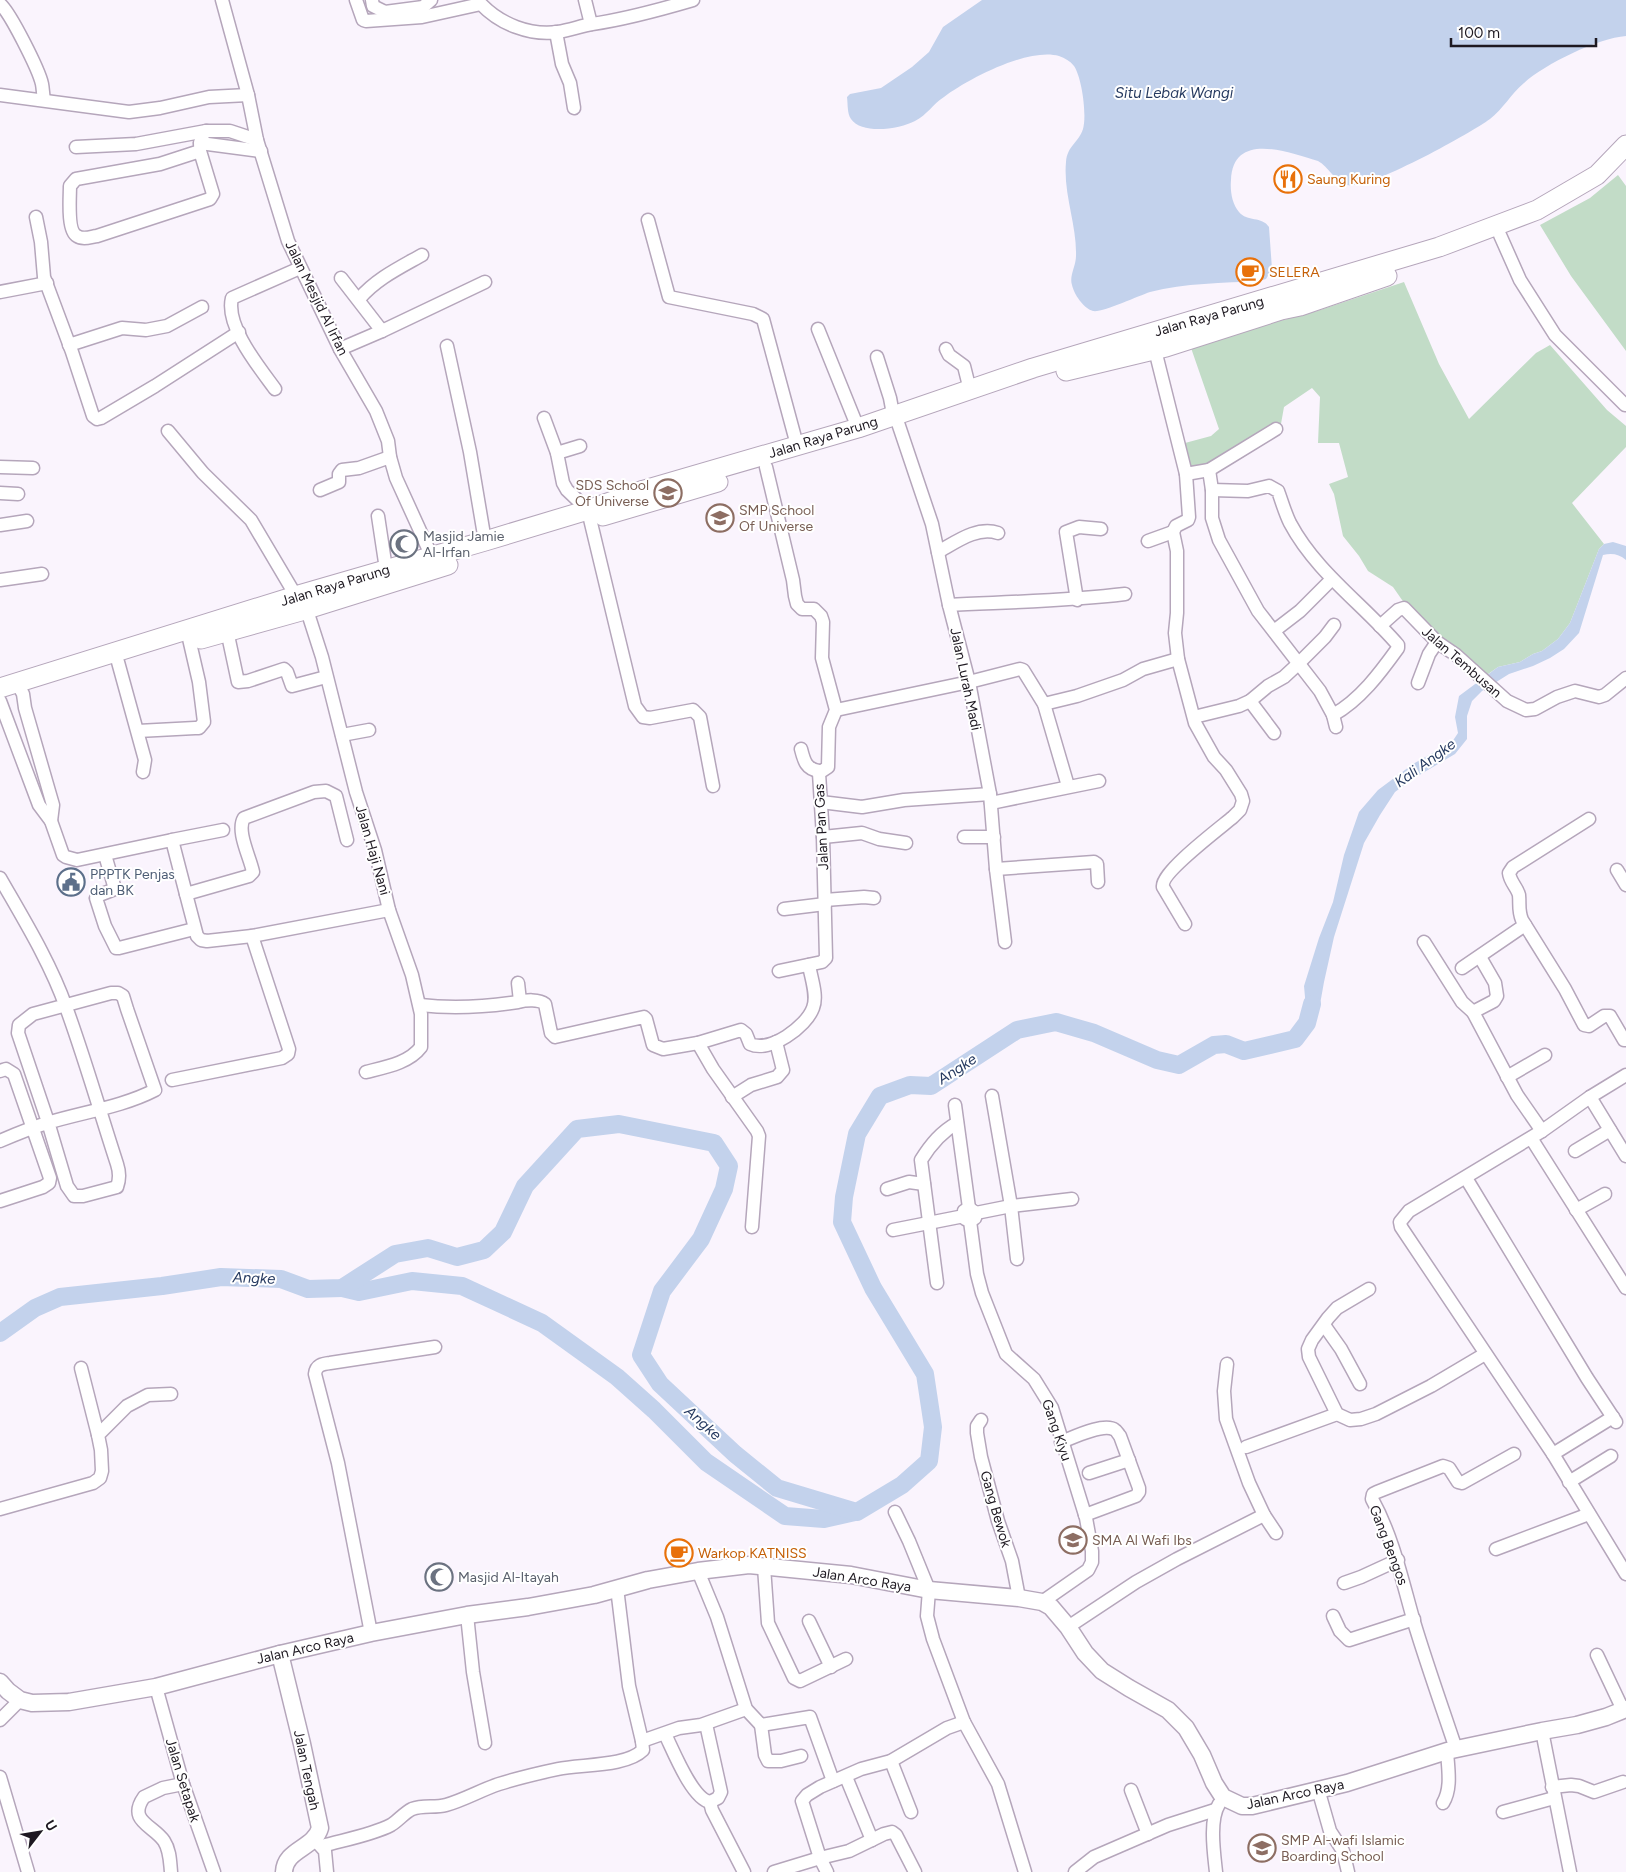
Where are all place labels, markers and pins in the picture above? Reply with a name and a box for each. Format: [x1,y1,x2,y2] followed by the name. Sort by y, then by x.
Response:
[1273,164,1303,194] restaurant icon: Saung Kuring
[1307,171,1390,188] place label: Saung Kuring
[1235,257,1265,287] cafe icon: SELERA
[1269,264,1320,281] place label: SELERA
[575,477,649,510] place label: SDS School Of Universe
[653,478,683,508] school or university icon: SDS School Of Universe
[739,502,814,535] place label: SMP School Of Universe
[705,503,735,533] school or university icon: SMP School Of Universe
[423,528,505,561] place label: Masjid Jamie Al-Irfan
[389,529,419,559] mosque icon: Masjid Jamie Al-Irfan
[90,866,175,899] place label: PPPTK Penjas dan BK
[56,867,86,897] public building icon: PPPTK Penjas dan BK
[1058,1525,1088,1555] school or university icon: SMA Al Wafi Ibs
[1092,1532,1192,1549] place label: SMA Al Wafi Ibs
[664,1538,694,1568] cafe icon: Warkop KATNISS
[698,1545,807,1562] place label: Warkop KATNISS
[424,1562,454,1592] mosque icon: Masjid Al-Itayah
[458,1569,559,1586] place label: Masjid Al-Itayah
[1281,1832,1405,1865] place label: SMP Al-wafi Islamic Boarding School
[1247,1833,1277,1863] school or university icon: SMP Al-wafi Islamic Boarding School

